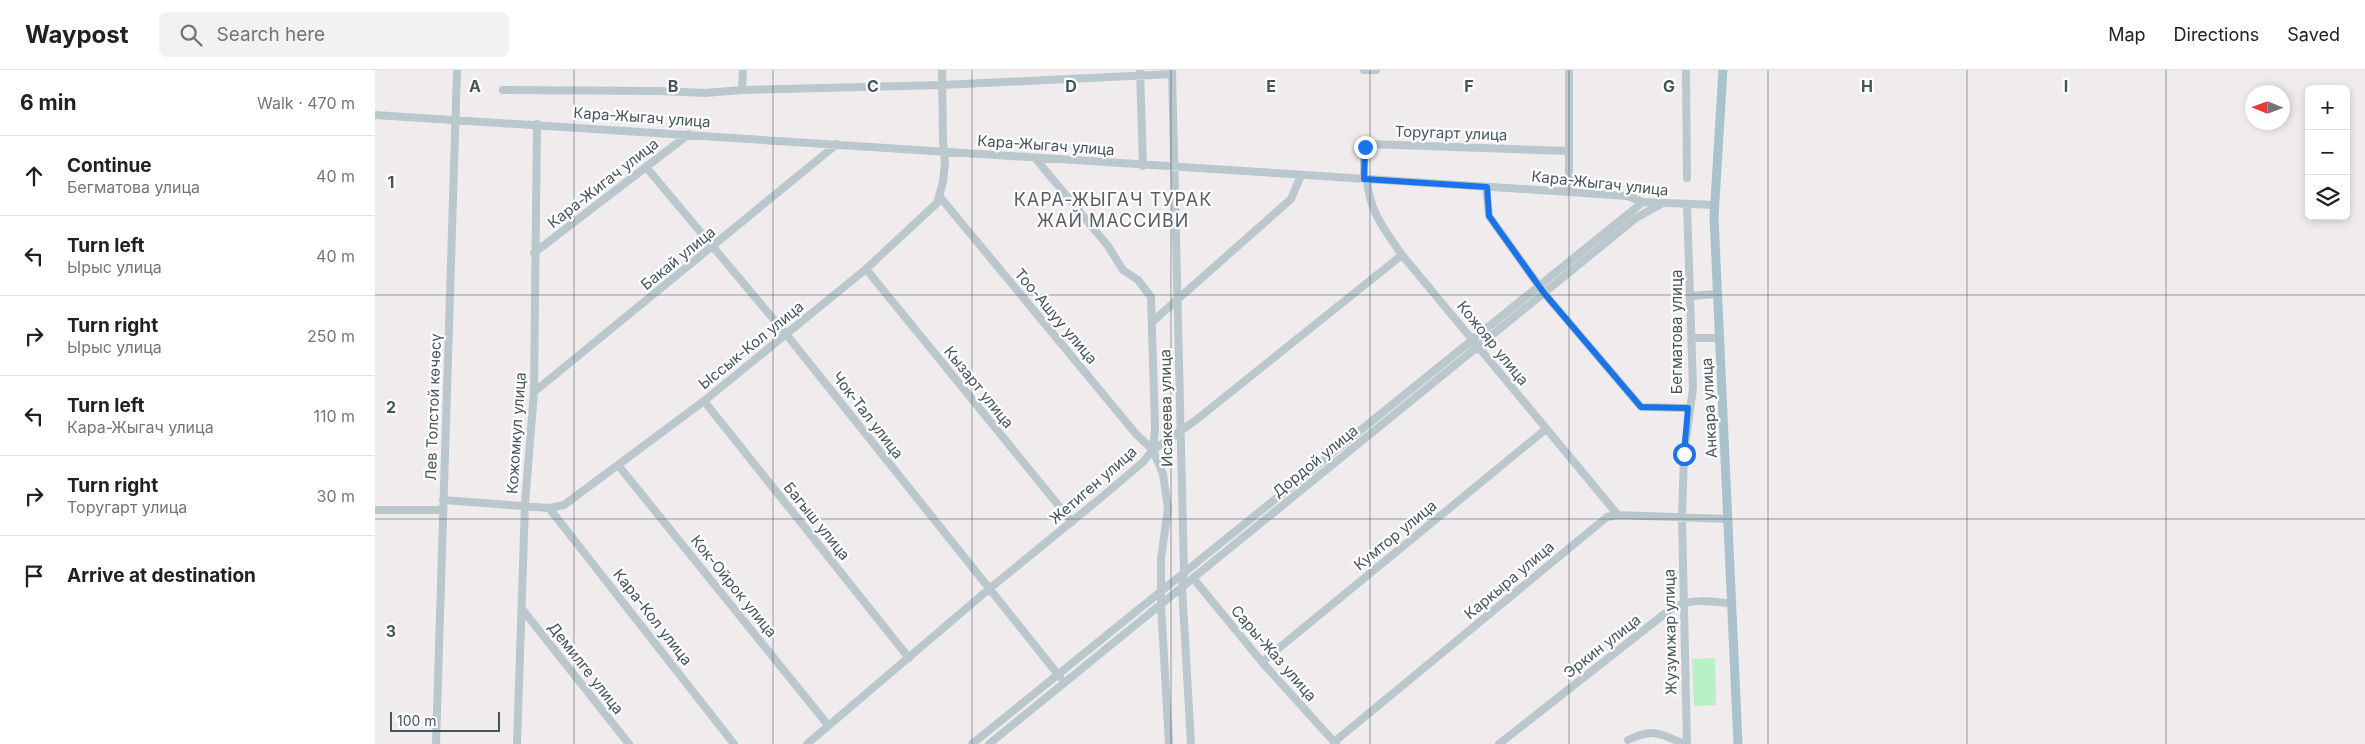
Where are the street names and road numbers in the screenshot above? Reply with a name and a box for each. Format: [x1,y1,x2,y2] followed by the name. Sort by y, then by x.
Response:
[573,103,711,131] street label: Кара-Жыгач улица
[1394,122,1508,144] street label: Торугарт улица
[977,131,1115,159] street label: Кара-Жыгач улица
[544,134,662,232] street label: Кара-Жигач улица
[1531,166,1669,200] street label: Кара-Жыгач улица
[637,222,719,294] street label: Бакай улица
[1010,264,1102,368] street label: Тоо-Ашуу улица
[1667,270,1686,394] street label: Бегматова улица
[695,297,807,393] street label: Ыссык-Кол улица
[1453,297,1533,389] street label: Кожояр улица
[421,332,445,481] street label: Лев Толстой көчөсү
[940,342,1018,432] street label: Кызарт улица
[1155,349,1177,467] street label: Исакеева улица
[1697,357,1721,459] street label: Анкара улица
[828,368,908,462] street label: Чок-Тал улица
[502,372,530,494] street label: Кожомкул улица
[1268,421,1362,501] street label: Дордой улица
[1045,442,1141,528] street label: Жетиген улица
[780,478,854,564] street label: Багыш улица
[1350,496,1440,574] street label: Кумтор улица
[687,531,781,641] street label: Кок-Ойрок улица
[1460,537,1558,623] street label: Каркыра улица
[609,565,697,669] street label: Кара-Кол улица
[1659,569,1681,695] street label: Жузумжар улица
[1227,601,1321,705] street label: Сары-Жаз улица
[1560,610,1644,682] street label: Эркин улица
[544,618,628,718] street label: Демилге улица

